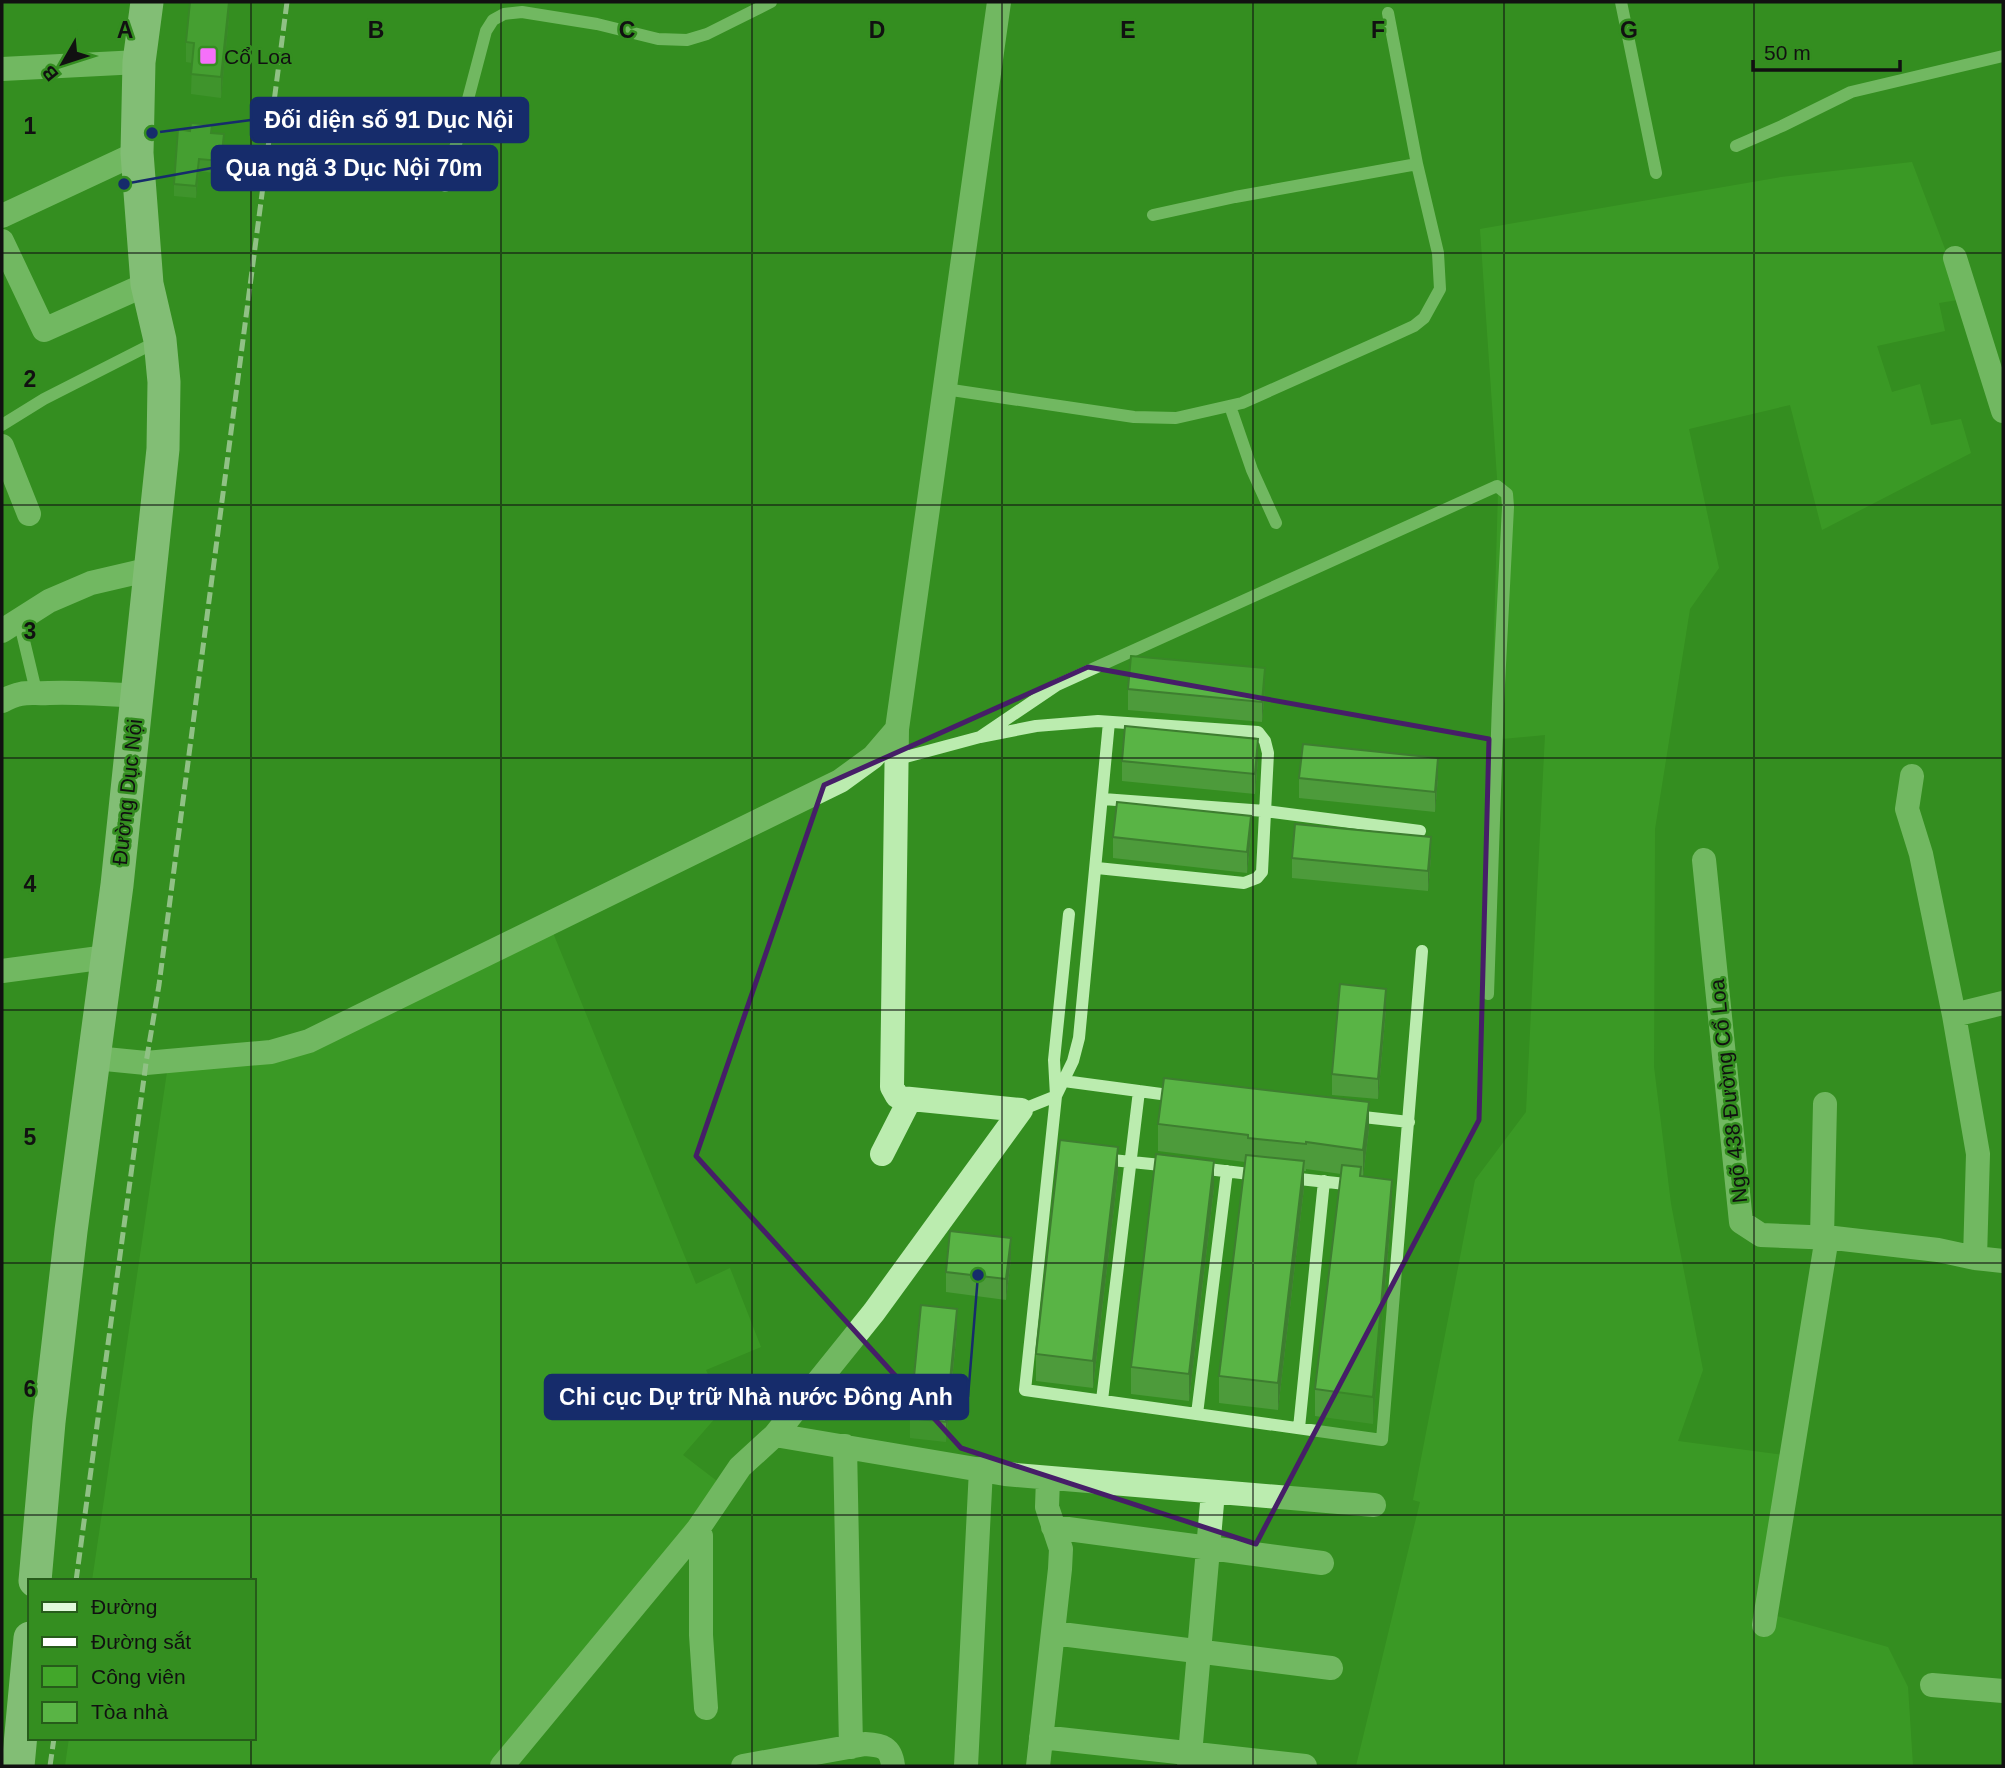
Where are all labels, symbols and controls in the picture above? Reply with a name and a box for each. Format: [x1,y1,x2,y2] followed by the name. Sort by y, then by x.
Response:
[117,17,133,43] text: A
[368,17,384,43] text: B
[619,17,635,43] text: C
[869,17,885,43] text: D
[1120,17,1136,43] text: E
[1371,17,1385,43] text: F
[1620,17,1638,43] text: G
[28,28,98,98] north arrow
[1753,28,1900,72] scale bar
[1764,41,1811,64] text: 50 m
[224,45,292,68] place label: Cổ Loa
[198,46,218,66] marker: Cổ Loa
[38,61,63,85] text: B
[251,98,528,142] callout: Đối diện số 91 Dục Nội
[264,107,514,133] text: Đối diện số 91 Dục Nội
[24,113,37,139] text: 1
[212,146,497,190] callout: Qua ngã 3 Dục Nội 70m
[226,155,482,181] text: Qua ngã 3 Dục Nội 70m
[24,366,36,392] text: 2
[24,618,36,644] text: 3
[108,718,146,866] street label: Đường Dục Nội
[24,871,37,897] text: 4
[1705,978,1751,1204] street label: Ngõ 438 Đường Cổ Loa
[24,1124,37,1150] text: 5
[545,1375,968,1419] callout: Chi cục Dự trữ Nhà nước Đông Anh
[24,1376,36,1402] text: 6
[559,1384,953,1410] text: Chi cục Dự trữ Nhà nước Đông Anh
[28,1579,256,1740] legend
[91,1595,157,1618] text: Đường
[91,1630,191,1653] text: Đường sắt
[91,1665,186,1688] text: Công viên
[91,1700,168,1723] text: Tòa nhà

